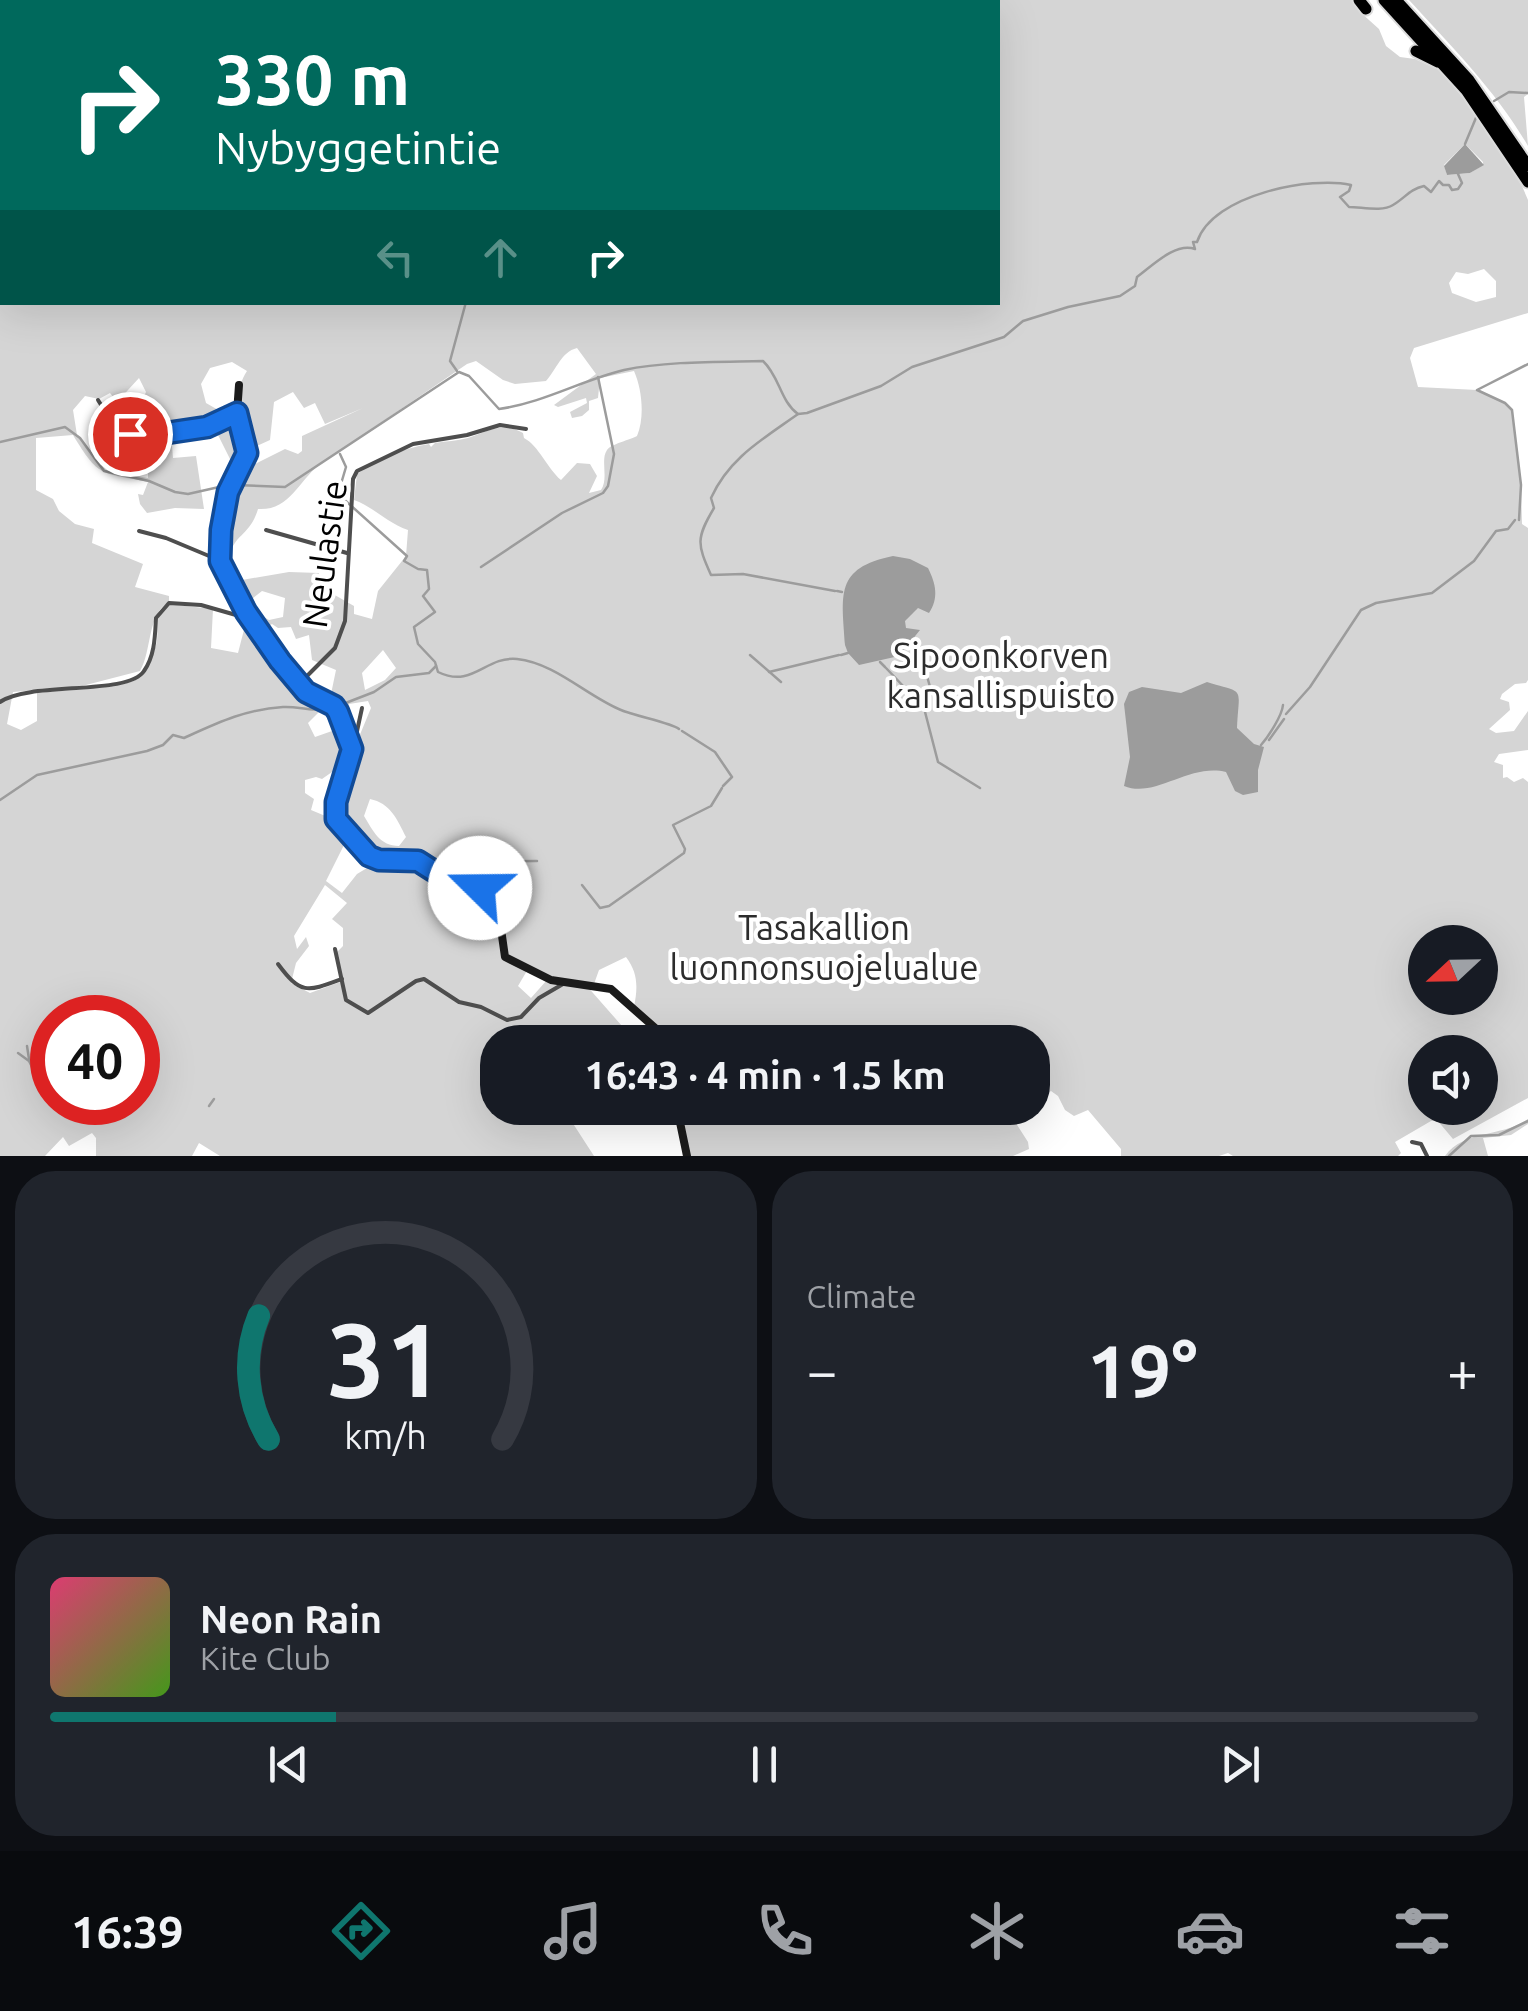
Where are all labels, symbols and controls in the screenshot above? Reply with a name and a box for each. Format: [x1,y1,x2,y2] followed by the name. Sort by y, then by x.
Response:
[50,40,180,170] icon: right
[215,40,410,118] text: 330 m
[215,122,501,173] text: Nybyggetintie
[368,230,423,285] icon: left
[473,230,528,285] icon: ahead
[578,230,633,285] icon: right
[88,392,173,477] pin
[103,407,158,462] icon: arrive
[294,478,354,630] street label: Neulastie
[886,635,1116,715] park label: Sipoonkorven kansallispuisto
[428,836,532,940] position arrow
[669,907,979,987] park label: Tasakallion luonnonsuojelualue
[1408,925,1498,1015] north arrow
[1408,925,1498,1125] map controls
[30,995,160,1125] speed limit sign: 40
[1408,1035,1498,1125] button: sound
[584,1054,946,1096] text: 16:43 · 4 min · 1.5 km
[807,1278,917,1314] text: Climate
[327,1300,444,1417] text: 31
[1087,1328,1198,1412] text: 19°
[807,1340,838,1401] text: −
[1447,1340,1478,1401] text: +
[344,1416,427,1456] text: km/h
[200,1598,382,1640] text: Neon Rain
[200,1640,330,1676] text: Kite Club
[261,1737,316,1792] icon: previous
[737,1737,792,1792] icon: pause
[1213,1737,1268,1792] icon: next
[326,1896,396,1966] icon: directions
[538,1896,608,1966] icon: music
[750,1896,820,1966] icon: phone
[962,1896,1032,1966] icon: climate
[1175,1896,1245,1966] icon: car
[1387,1896,1457,1966] icon: filters
[71,1906,184,1957] text: 16:39

